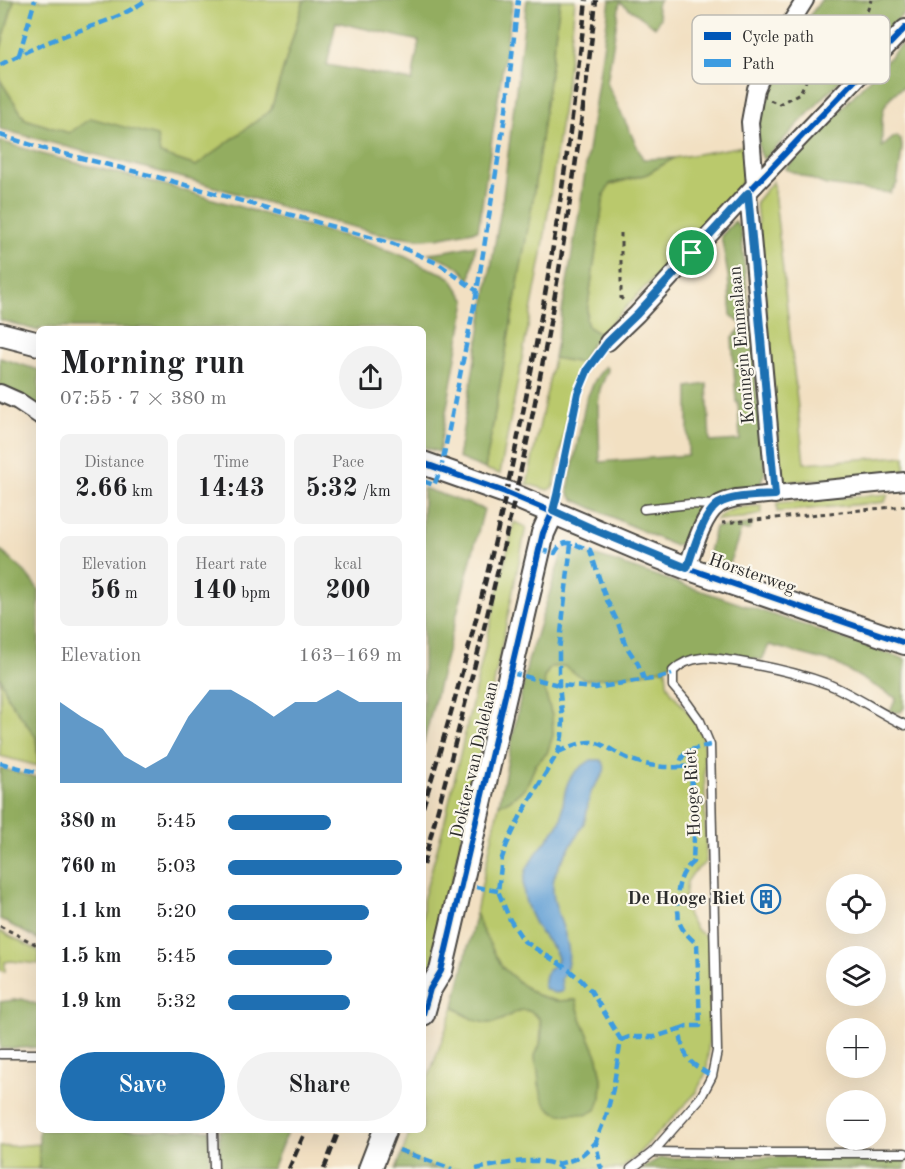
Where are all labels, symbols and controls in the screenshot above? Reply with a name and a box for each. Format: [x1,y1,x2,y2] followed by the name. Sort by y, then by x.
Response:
[692,15,890,84] legend
[742,30,814,46] text: Cycle path
[742,57,775,73] text: Path
[666,227,717,278] pin
[675,236,708,269] icon: arrive
[726,265,758,425] street label: Koningin Emmalaan
[339,346,402,409] button: share
[60,348,245,381] text: Morning run
[60,389,227,409] text: 07:55 · 7 × 380 m
[84,455,144,471] text: Distance
[213,455,249,471] text: Time
[332,455,364,471] text: Pace
[75,476,128,502] text: 2.66
[197,476,265,502] text: 14:43
[305,476,358,502] text: 5:32
[128,484,153,500] text: km
[358,484,391,500] text: /km
[706,551,798,597] street label: Horsterweg
[81,557,147,573] text: Elevation
[195,557,267,573] text: Heart rate
[334,557,362,573] text: kcal
[90,578,120,604] text: 56
[192,578,237,604] text: 140
[325,578,371,604] text: 200
[120,586,138,602] text: m
[237,586,270,602] text: bpm
[60,646,141,666] text: Elevation
[299,646,402,666] text: 163–169 m
[448,680,502,840] street label: Dokter van Dalelaan
[682,749,704,837] street label: Hooge Riet
[60,812,116,832] text: 380 m
[156,812,196,832] text: 5:45
[60,857,116,877] text: 760 m
[156,857,196,877] text: 5:03
[826,874,886,1150] map controls
[826,874,886,934] button: locate
[750,883,782,915] building icon: De Hooge Riet
[627,890,745,908] place label: De Hooge Riet
[60,902,122,922] text: 1.1 km
[156,902,196,922] text: 5:20
[826,946,886,1006] button: layers
[60,947,122,967] text: 1.5 km
[156,947,196,967] text: 5:45
[60,992,122,1012] text: 1.9 km
[156,992,196,1012] text: 5:32
[826,1018,886,1078] button: +
[60,1052,225,1121] button: Save
[237,1052,402,1121] button: Share
[826,1090,886,1150] button: −

